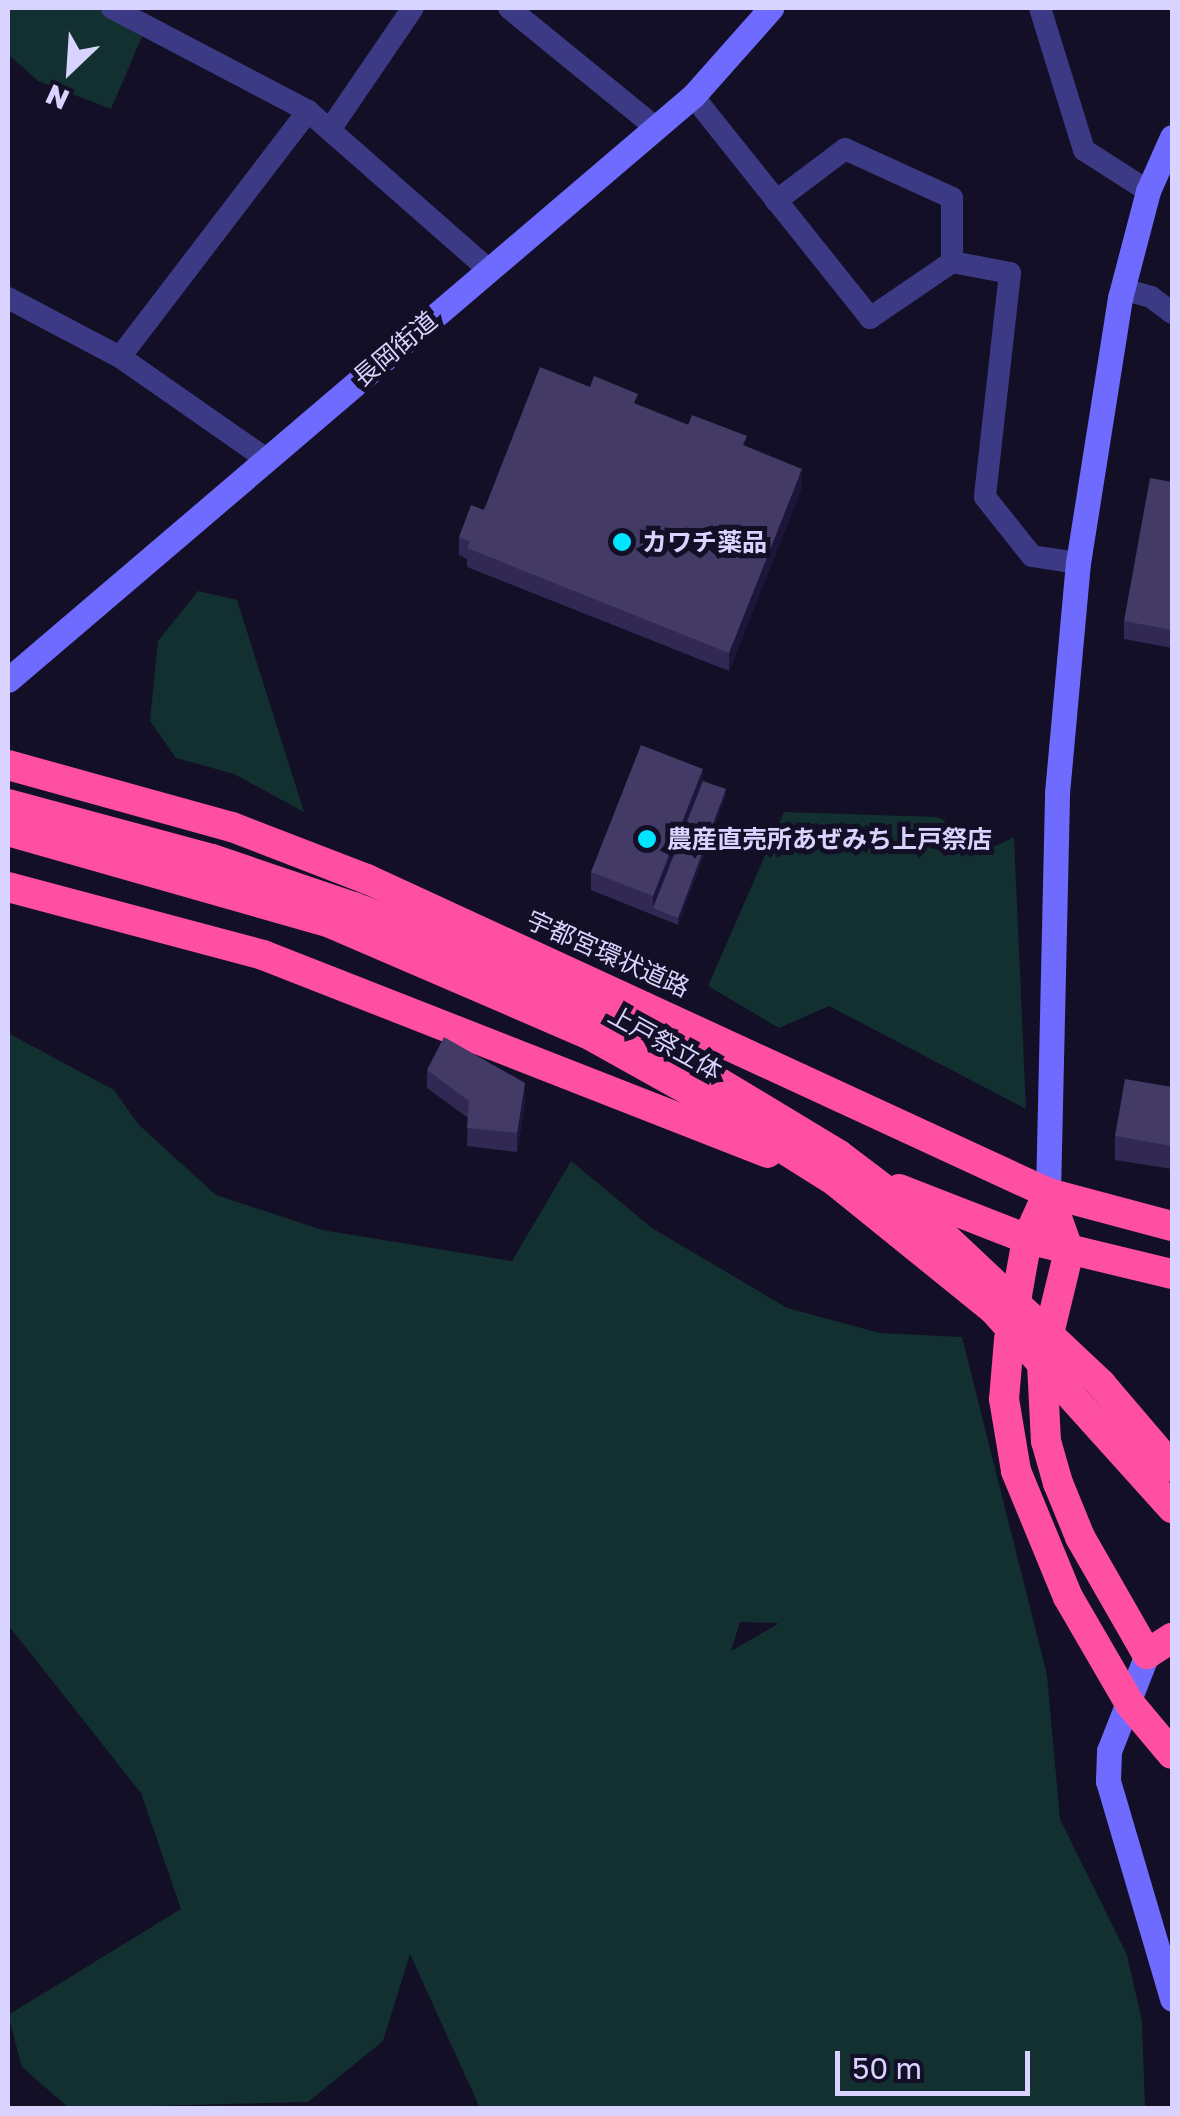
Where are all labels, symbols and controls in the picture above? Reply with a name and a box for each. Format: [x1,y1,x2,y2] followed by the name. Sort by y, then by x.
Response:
[20,20,120,120] north arrow
[40,78,74,117] text: N
[347,305,443,393] street label: 長岡街道
[642,527,767,557] place label: カワチ薬品
[611,531,633,553] marker: カワチ薬品
[667,824,992,854] place label: 農産直売所あぜみち上戸祭店
[636,828,658,850] marker: 農産直売所あぜみち上戸祭店
[522,905,694,1003] street label: 宇都宮環状道路
[603,1000,727,1086] street label: 上戸祭立体
[840,2031,1035,2093] scale bar
[852,2050,922,2086] text: 50 m

